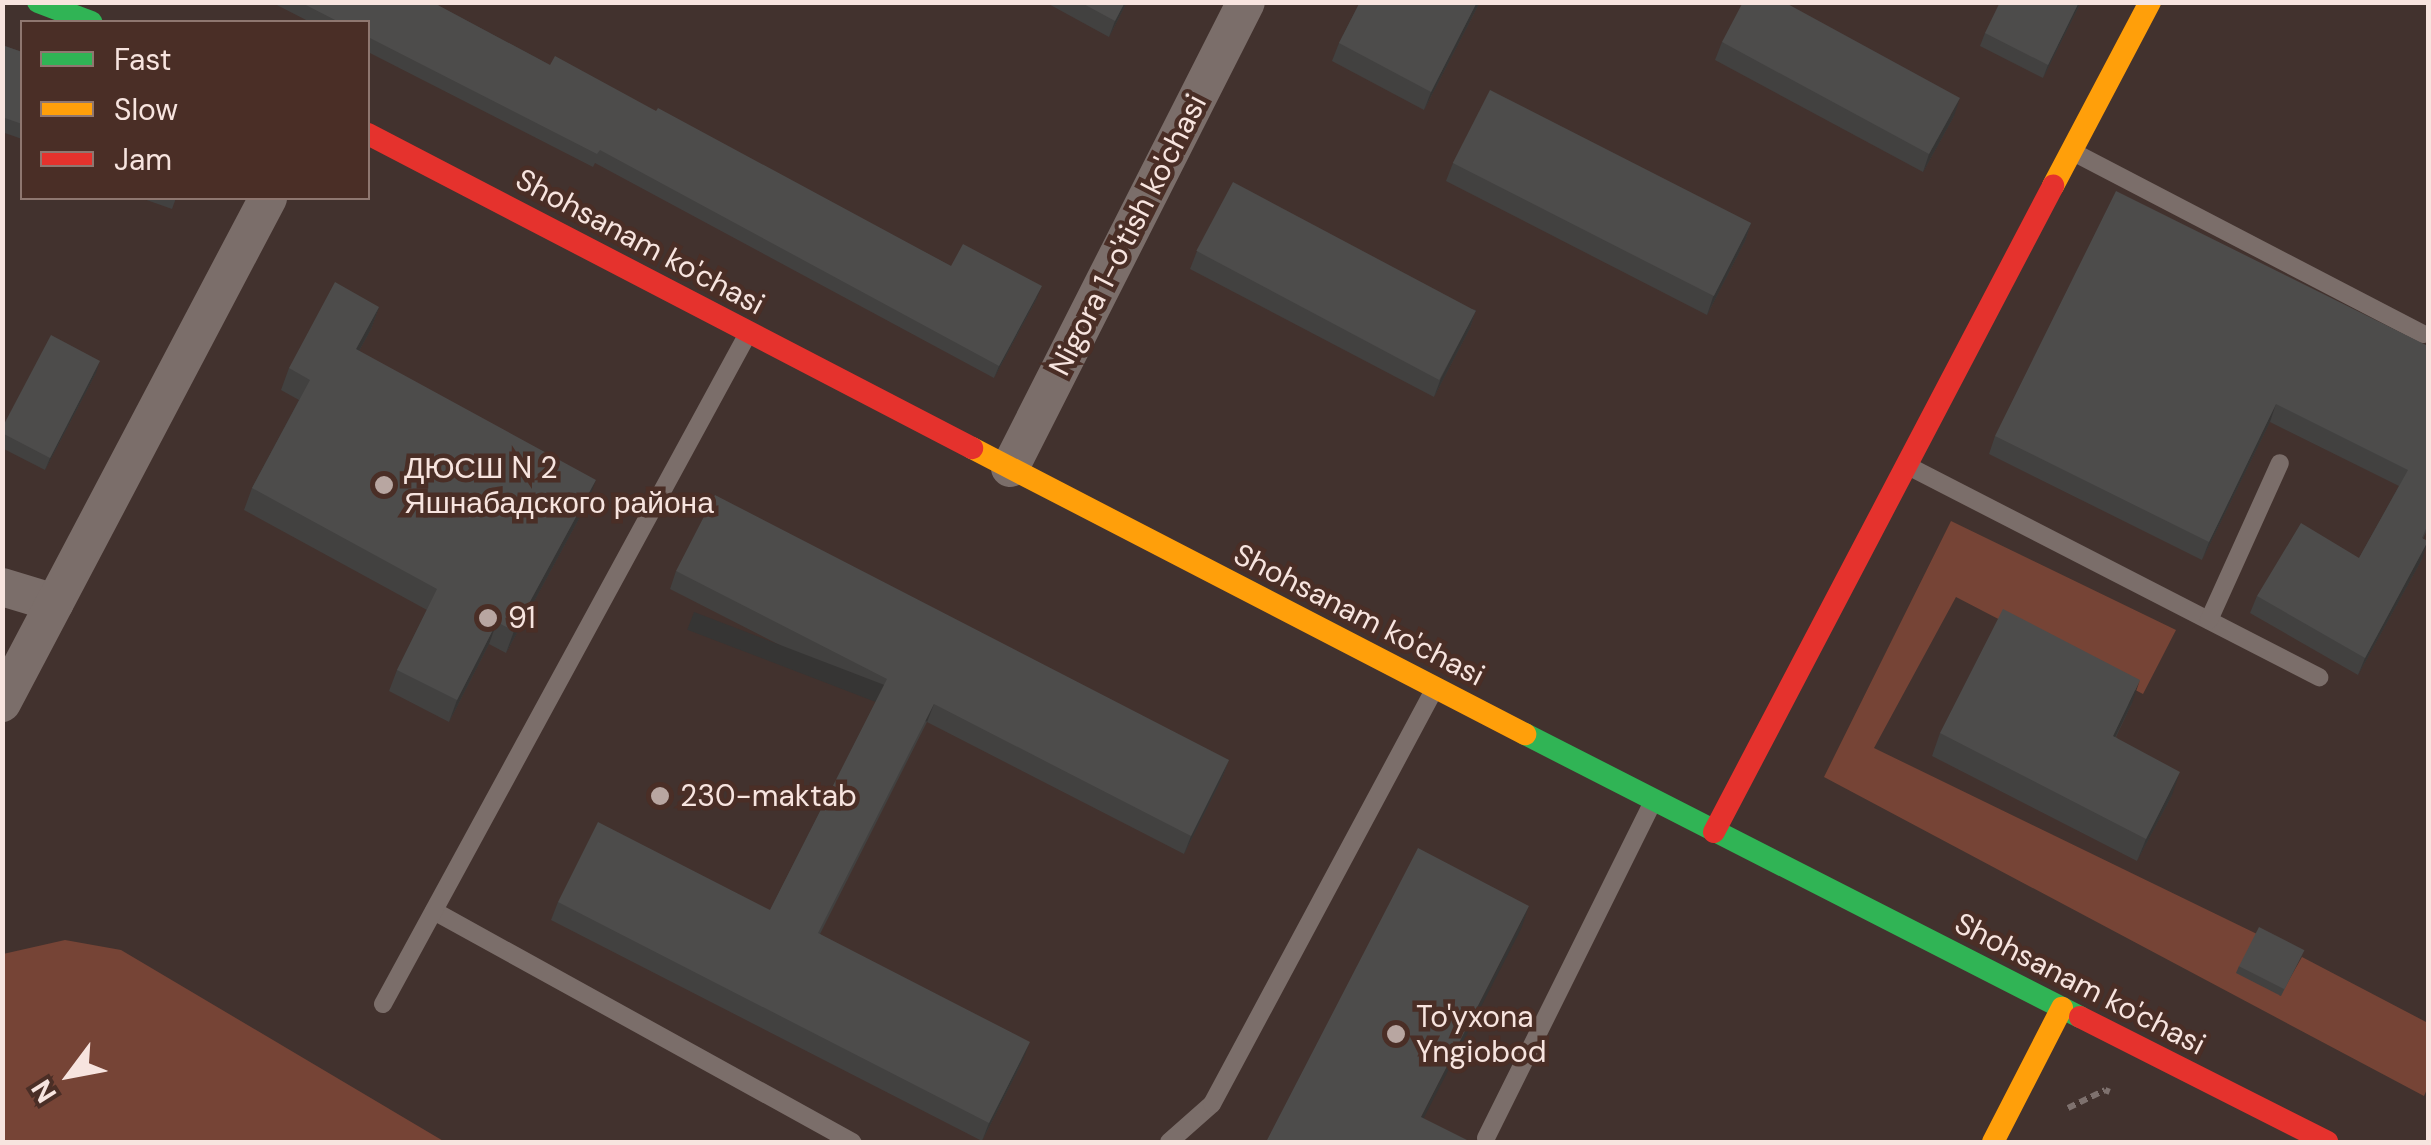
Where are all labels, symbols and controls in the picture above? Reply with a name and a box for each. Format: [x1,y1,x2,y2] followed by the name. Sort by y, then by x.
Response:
[20,20,370,200] legend
[114,40,172,79] text: Fast
[1042,89,1214,381] street label: Nigora 1-o'tish ko'chasi
[114,90,178,129] text: Slow
[114,140,172,179] text: Jam
[510,161,770,323] street label: Shohsanam ko'chasi
[404,450,714,520] place label: ДЮСШ N 2 Яшнабадского района
[373,474,395,496] marker: ДЮСШ N 2 Яшнабадского района
[1228,536,1490,694] street label: Shohsanam ko'chasi
[508,600,536,636] place label: 91
[477,607,499,629] marker: 91
[680,778,857,814] place label: 230-maktab
[649,785,671,807] marker: 230-maktab
[1949,905,2211,1063] street label: Shohsanam ko'chasi
[1416,999,1547,1070] place label: To'yxona Yngiobod
[1385,1023,1407,1045] marker: To'yxona Yngiobod
[20,1025,120,1125] north arrow
[23,1073,65,1110] text: N

